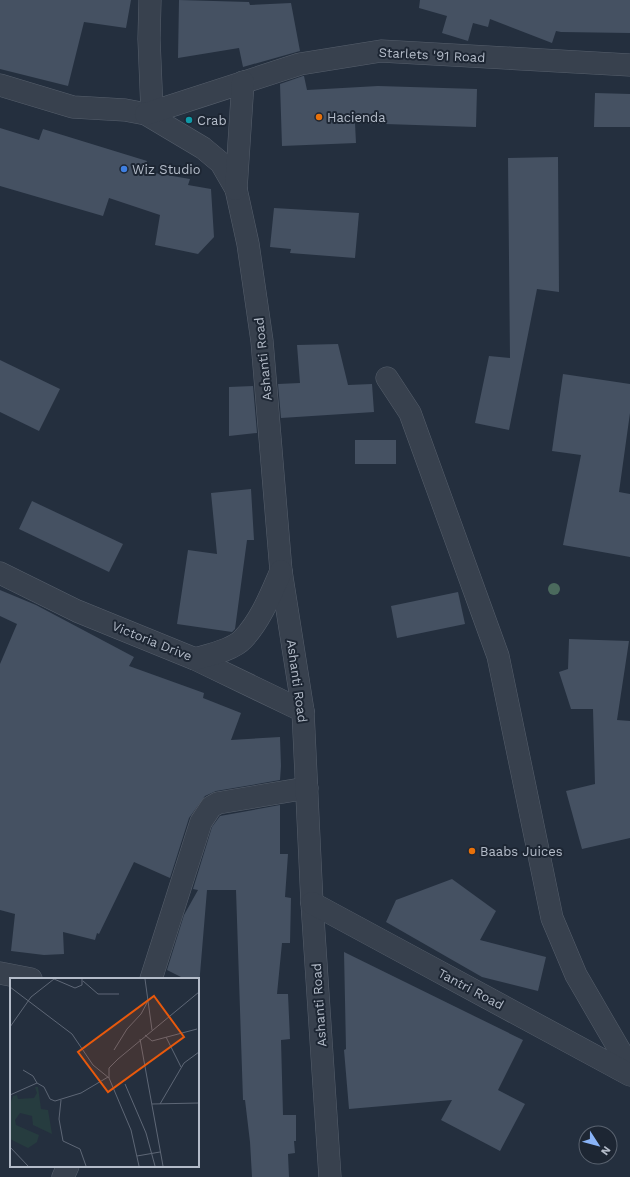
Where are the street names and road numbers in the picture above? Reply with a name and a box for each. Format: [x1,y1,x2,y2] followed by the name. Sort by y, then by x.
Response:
[378,45,486,65] street label: Starlets '91 Road
[251,317,275,401] street label: Ashanti Road
[110,618,194,664] street label: Victoria Drive
[284,638,310,724] street label: Ashanti Road
[309,963,329,1047] street label: Ashanti Road
[436,965,506,1013] street label: Tantri Road

